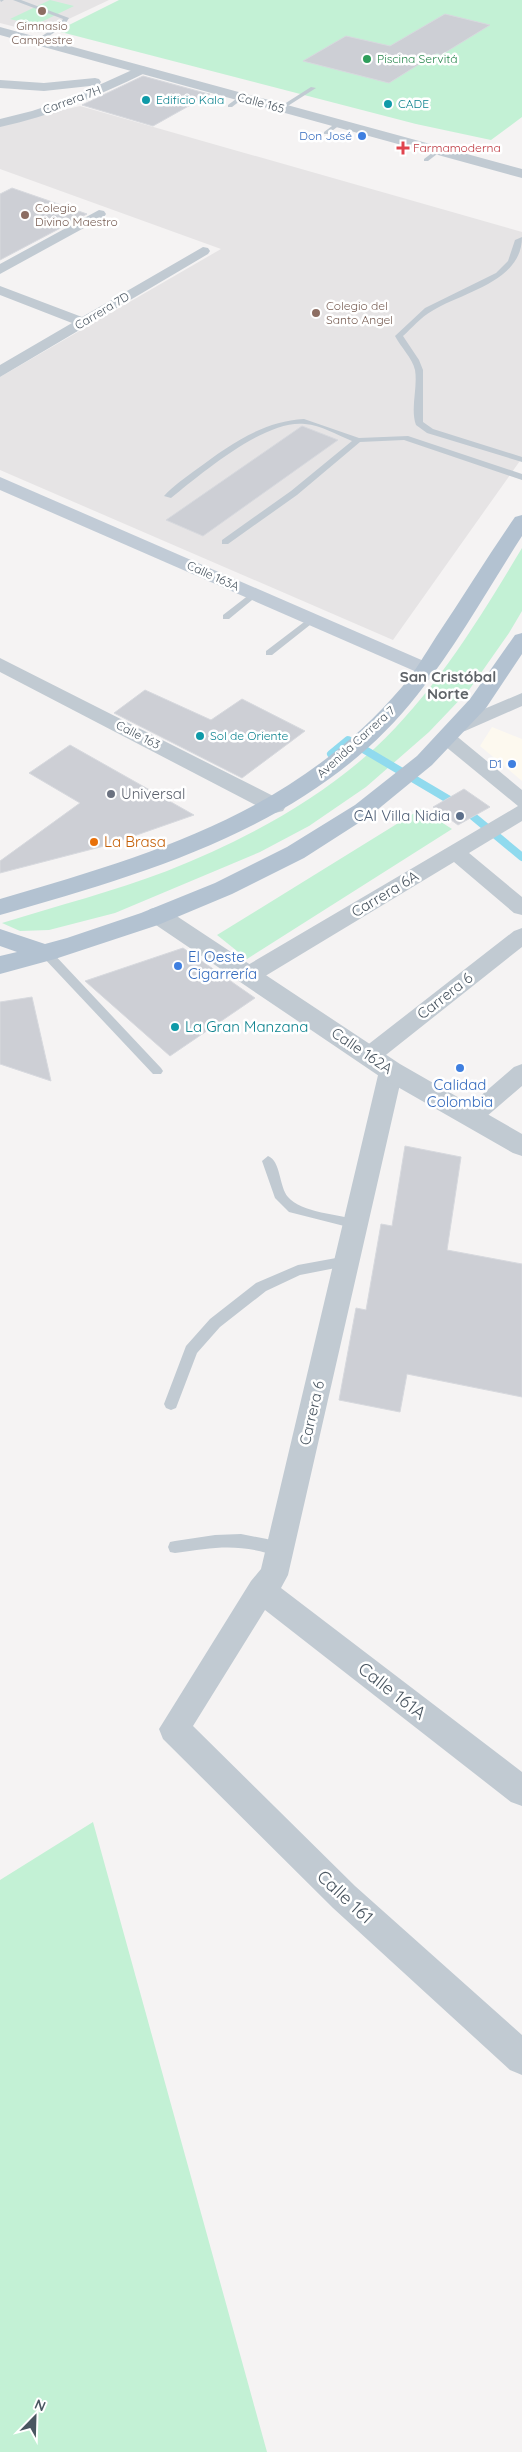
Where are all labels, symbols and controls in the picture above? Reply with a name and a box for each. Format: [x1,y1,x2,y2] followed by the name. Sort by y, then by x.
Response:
[36,5,48,17] marker: Gimnasio Campestre
[12,18,73,47] place label: Gimnasio Campestre
[377,51,458,66] place label: Piscina Servitá
[361,53,373,65] marker: Piscina Servitá
[41,82,103,117] street label: Carrera 7H
[236,89,286,116] street label: Calle 165
[156,92,224,107] place label: Edificio Kala
[140,94,152,106] marker: Edificio Kala
[398,96,429,111] place label: CADE
[382,98,394,110] marker: CADE
[299,128,352,143] place label: Don José
[356,130,368,142] marker: Don José
[413,140,501,155] place label: Farmamoderna
[397,142,409,154] marker: Farmamoderna
[35,200,118,229] place label: Colegio Divino Maestro
[19,209,31,221] marker: Colegio Divino Maestro
[72,288,132,333] street label: Carrera 7D
[326,298,393,327] place label: Colegio del Santo Angel
[310,307,322,319] marker: Colegio del Santo Angel
[185,557,242,594] street label: Calle 163A
[400,667,496,703] district label: San Cristóbal Norte
[314,703,398,781] street label: Avenida Carrera 7
[114,717,163,752] street label: Calle 163
[210,728,288,743] place label: Sol de Oriente
[194,730,206,742] marker: Sol de Oriente
[489,756,502,771] place label: D1
[506,758,518,770] marker: D1
[121,784,185,803] place label: Universal
[105,788,117,800] marker: Universal
[354,806,450,825] place label: CAI Villa Nidia
[454,810,466,822] marker: CAI Villa Nidia
[104,832,166,851] place label: La Brasa
[88,836,100,848] marker: La Brasa
[348,866,422,921] street label: Carrera 6A
[188,947,257,983] place label: El Oeste Cigarrería
[172,960,184,972] marker: El Oeste Cigarrería
[413,968,476,1023] street label: Carrera 6
[185,1017,308,1036] place label: La Gran Manzana
[169,1021,181,1033] marker: La Gran Manzana
[328,1023,397,1078] street label: Calle 162A
[454,1062,466,1074] marker: Calidad Colombia
[427,1075,493,1111] place label: Calidad Colombia
[295,1379,328,1447] street label: Carrera 6
[354,1657,431,1725] street label: Calle 161A
[312,1865,378,1928] street label: Calle 161
[10,2392,60,2442] north arrow
[32,2395,48,2415] text: N

